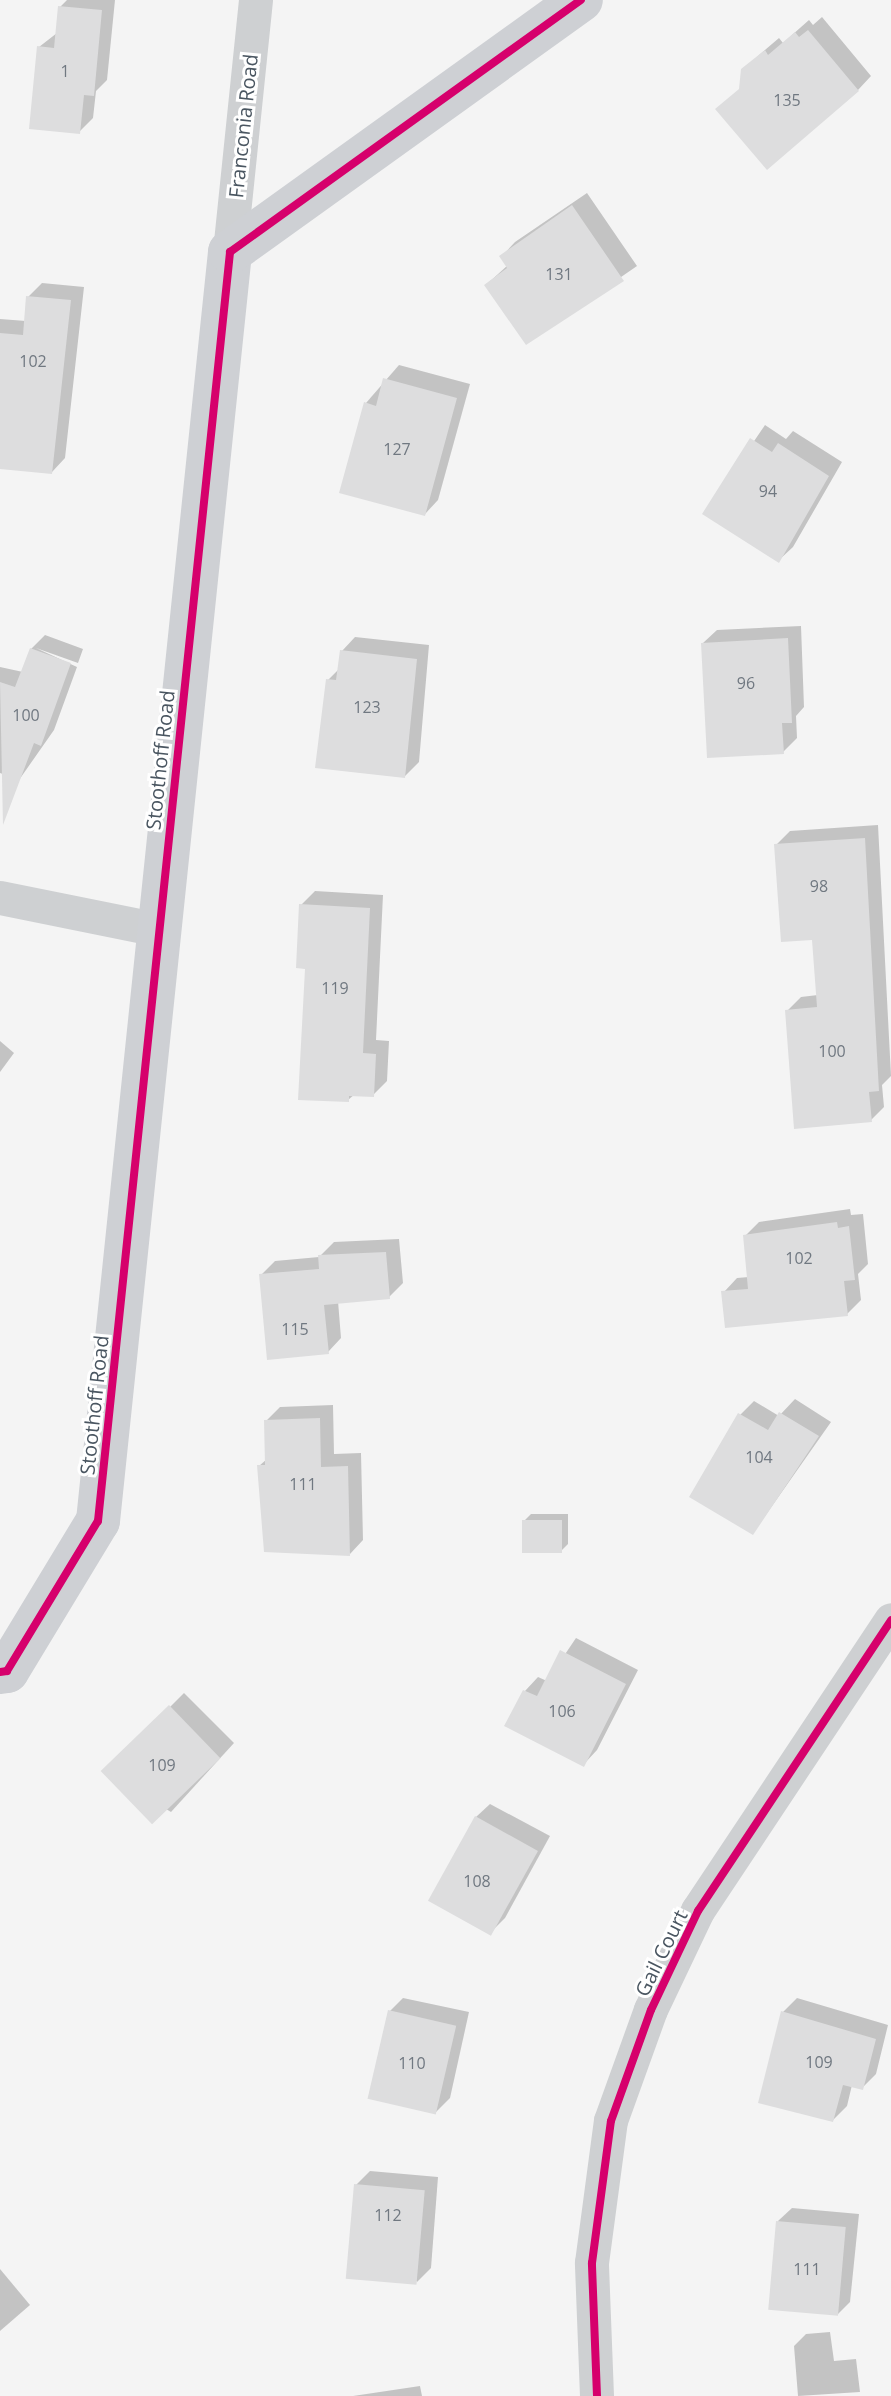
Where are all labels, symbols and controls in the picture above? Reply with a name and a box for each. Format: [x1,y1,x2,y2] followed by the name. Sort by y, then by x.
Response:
[223,53,263,199] street label: Franconia Road
[60,61,70,81] house number: 1
[773,90,801,110] house number: 135
[545,264,573,284] house number: 131
[19,351,47,371] house number: 102
[383,439,411,459] house number: 127
[759,481,777,501] house number: 94
[737,673,755,693] house number: 96
[141,689,179,831] street label: Stoothoff Road
[353,697,381,717] house number: 123
[12,705,40,725] house number: 100
[810,876,828,896] house number: 98
[321,978,349,998] house number: 119
[818,1041,846,1061] house number: 100
[785,1248,813,1268] house number: 102
[281,1319,309,1339] house number: 115
[75,1334,113,1476] street label: Stoothoff Road
[745,1447,773,1467] house number: 104
[289,1474,317,1494] house number: 111
[548,1701,576,1721] house number: 106
[148,1755,176,1775] house number: 109
[463,1871,491,1891] house number: 108
[630,1906,692,2000] street label: Gail Court
[805,2052,833,2072] house number: 109
[398,2053,426,2073] house number: 110
[374,2205,402,2225] house number: 112
[793,2259,821,2279] house number: 111

